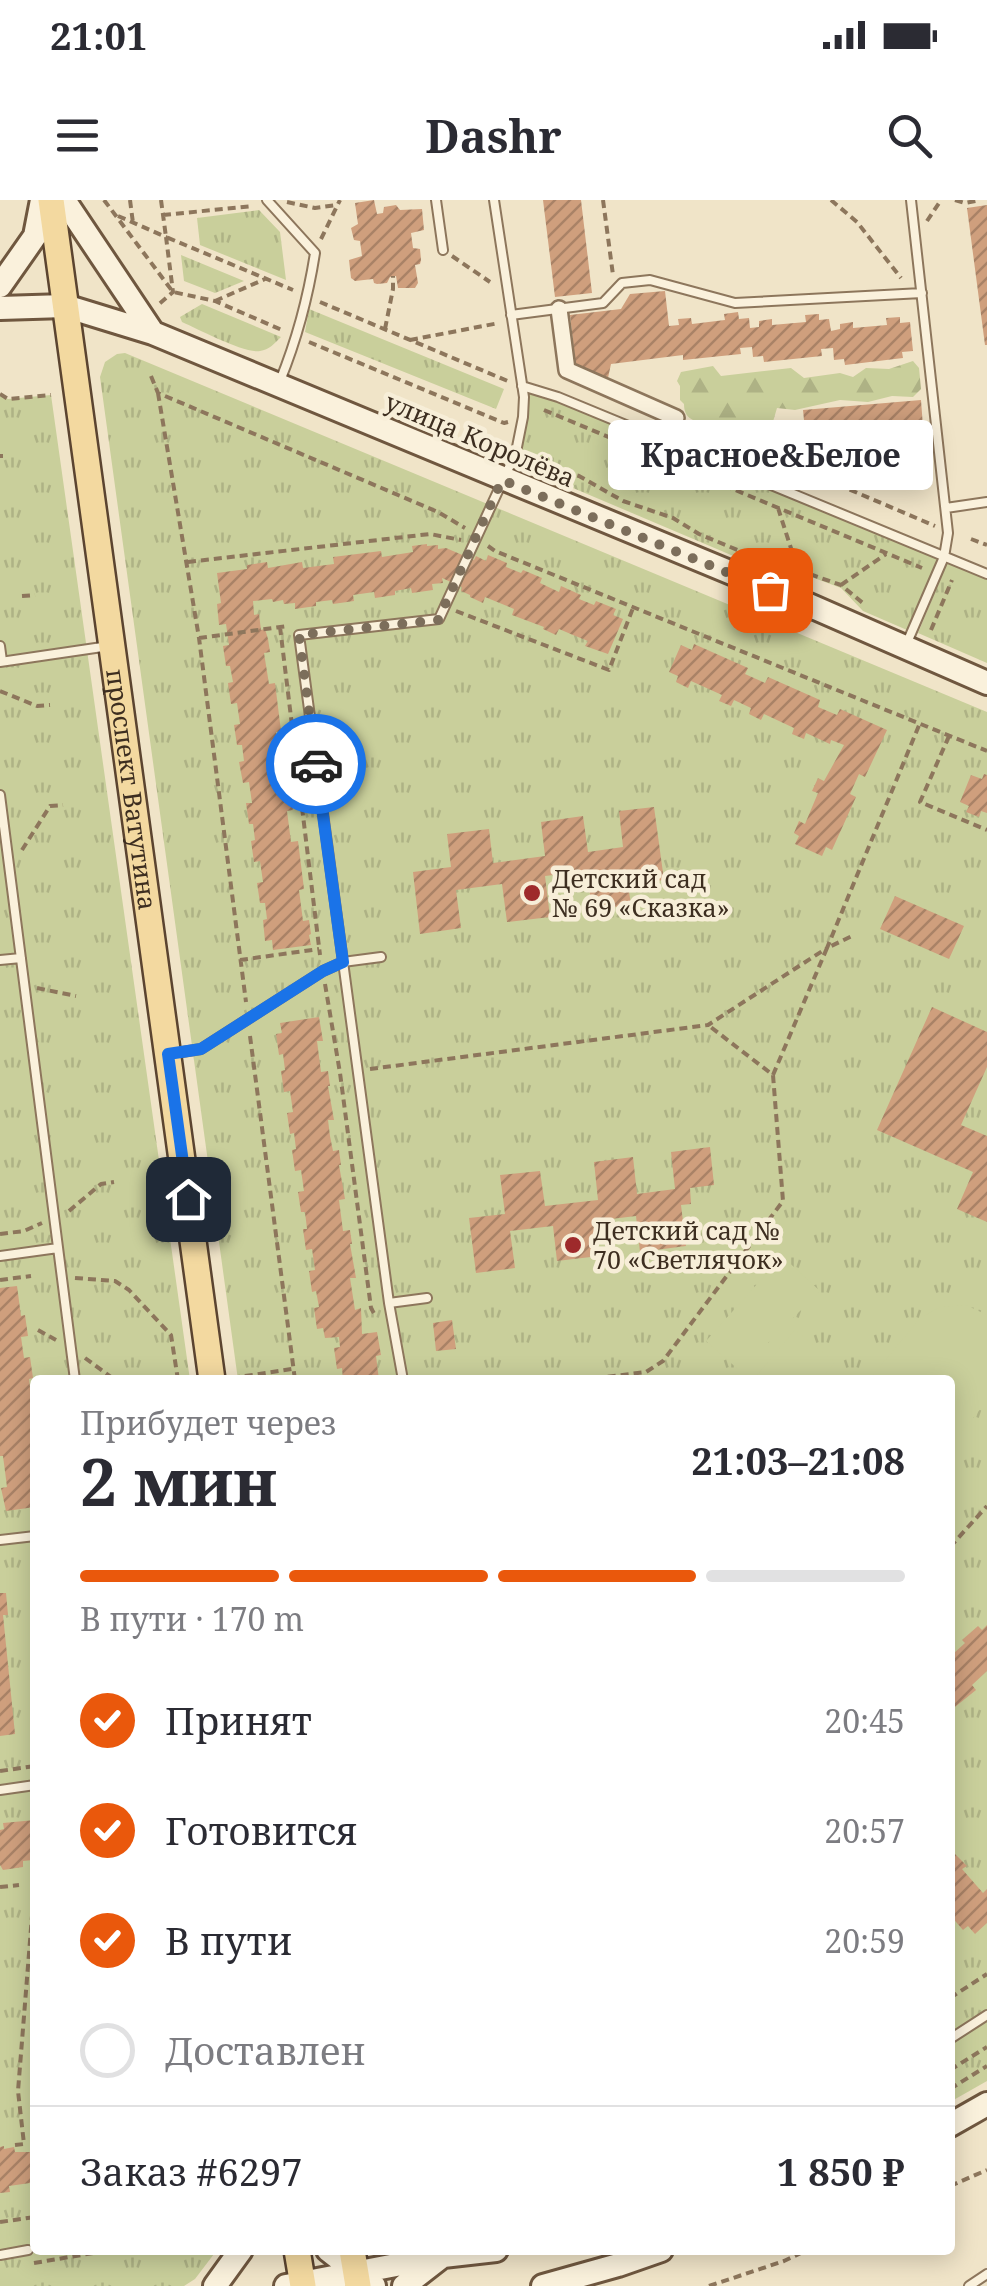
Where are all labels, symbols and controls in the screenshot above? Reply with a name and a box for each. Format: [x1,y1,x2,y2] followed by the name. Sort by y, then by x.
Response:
[50,9,147,61] text: 21:01
[425,105,562,166] text: Dashr
[50,108,105,163] icon: menu
[882,108,937,163] icon: search
[380,384,580,494] street label: улица Королёва
[608,420,932,490] callout: Красное&Белое
[640,433,901,476] text: Красное&Белое
[728,548,813,633] pin
[743,563,798,618] icon: bag
[99,667,166,912] street label: проспект Ватутина
[266,714,366,814] courier
[289,737,344,792] icon: car
[552,861,730,924] place label: Детский сад № 69 «Сказка»
[521,882,543,904] marker: Детский сад № 69 «Сказка»
[146,1157,231,1242] pin
[161,1172,216,1227] icon: home
[593,1213,784,1276] place label: Детский сад № 70 «Светлячок»
[562,1234,584,1256] marker: Детский сад № 70 «Светлячок»
[80,1401,336,1444] text: Прибудет через
[691,1434,905,1486] text: 21:03–21:08
[80,1437,277,1525] text: 2 мин
[80,1597,304,1640] text: В пути · 170 m
[80,1693,135,1748] icon: check
[165,1694,312,1746] text: Принят
[824,1699,905,1742] text: 20:45
[80,1803,135,1858] icon: check
[165,1804,358,1856] text: Готовится
[824,1809,905,1852] text: 20:57
[80,1913,135,1968] icon: check
[165,1914,292,1966] text: В пути
[824,1919,905,1962] text: 20:59
[165,2024,366,2076] text: Доставлен
[80,2145,303,2197] text: Заказ #6297
[777,2145,905,2197] text: 1 850 ₽

